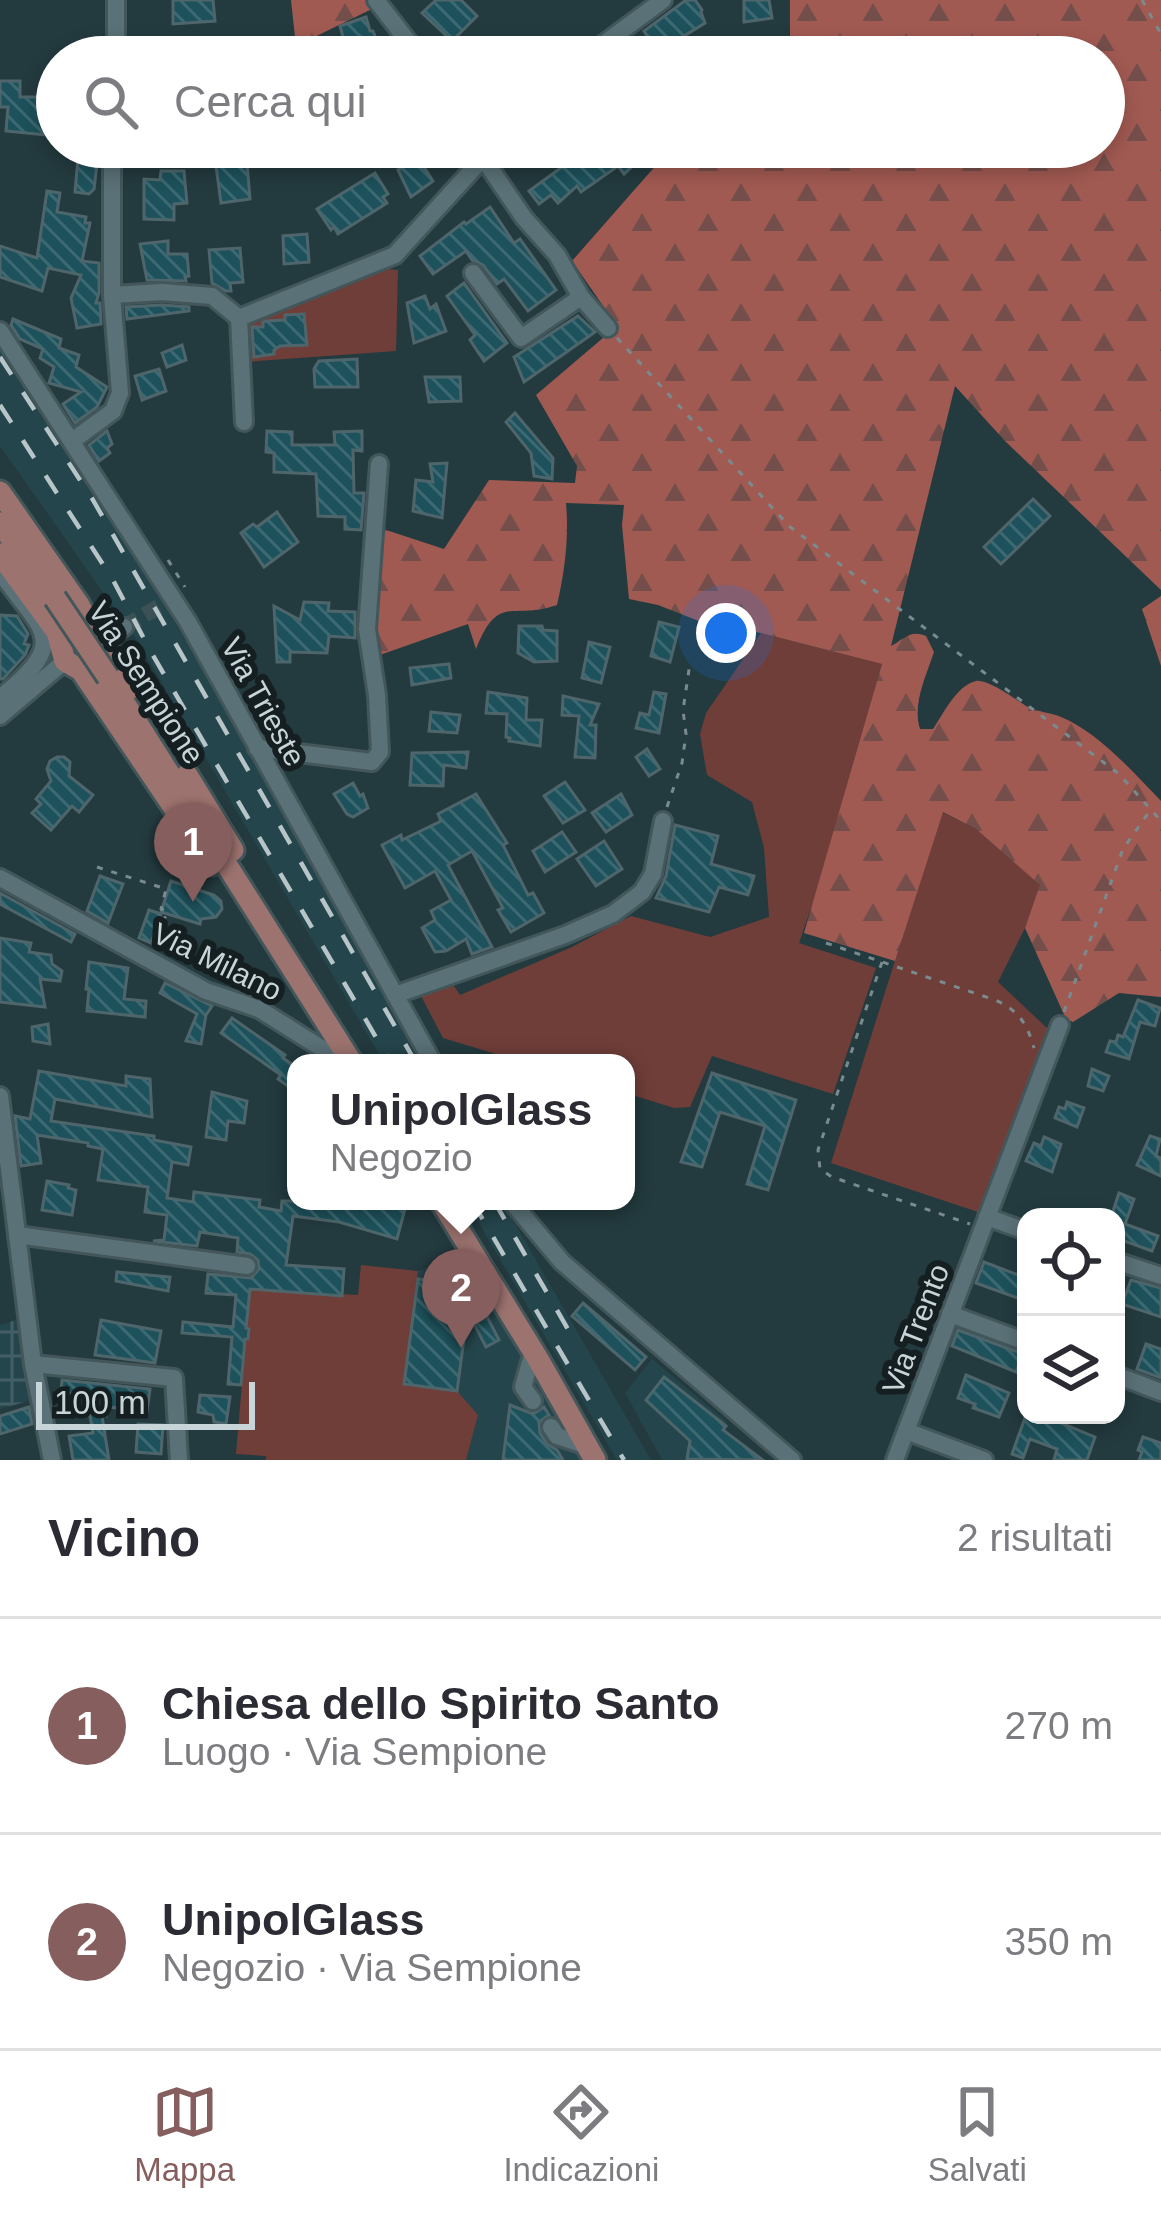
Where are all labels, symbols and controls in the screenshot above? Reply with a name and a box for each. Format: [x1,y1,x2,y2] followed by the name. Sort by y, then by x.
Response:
[36,36,1125,168] search box
[78,69,144,135] icon: search
[174,76,367,127] text: Cerca qui
[82,596,211,770] street label: Via Sempione
[696,603,756,663] your location
[215,632,312,771] street label: Via Trieste
[154,803,232,902] pin: 1
[147,916,287,1007] street label: Via Milano
[287,1054,635,1210] popup
[330,1084,592,1135] text: UnipolGlass
[330,1136,473,1179] text: Negozio
[1017,1208,1125,1424] map controls
[1017,1208,1125,1316] button: locate
[422,1249,500,1348] pin: 2
[876,1259,955,1398] street label: Via Trento
[1017,1316,1125,1424] button: layers
[36,1376,255,1429] scale bar
[54,1384,146,1421] text: 100 m
[48,1510,200,1567] text: Vicino
[957,1516,1113,1559] text: 2 risultati
[162,1678,720,1729] text: Chiesa dello Spirito Santo
[76,1704,98,1747] text: 1
[1005,1704,1113,1747] text: 270 m
[162,1730,547,1773] text: Luogo · Via Sempione
[162,1894,425,1945] text: UnipolGlass
[76,1920,98,1963] text: 2
[1005,1920,1113,1963] text: 350 m
[162,1946,582,1989] text: Negozio · Via Sempione
[134,2079,235,2189] tab: Mappa
[503,2079,659,2189] tab: Indicazioni
[928,2079,1027,2189] tab: Salvati

